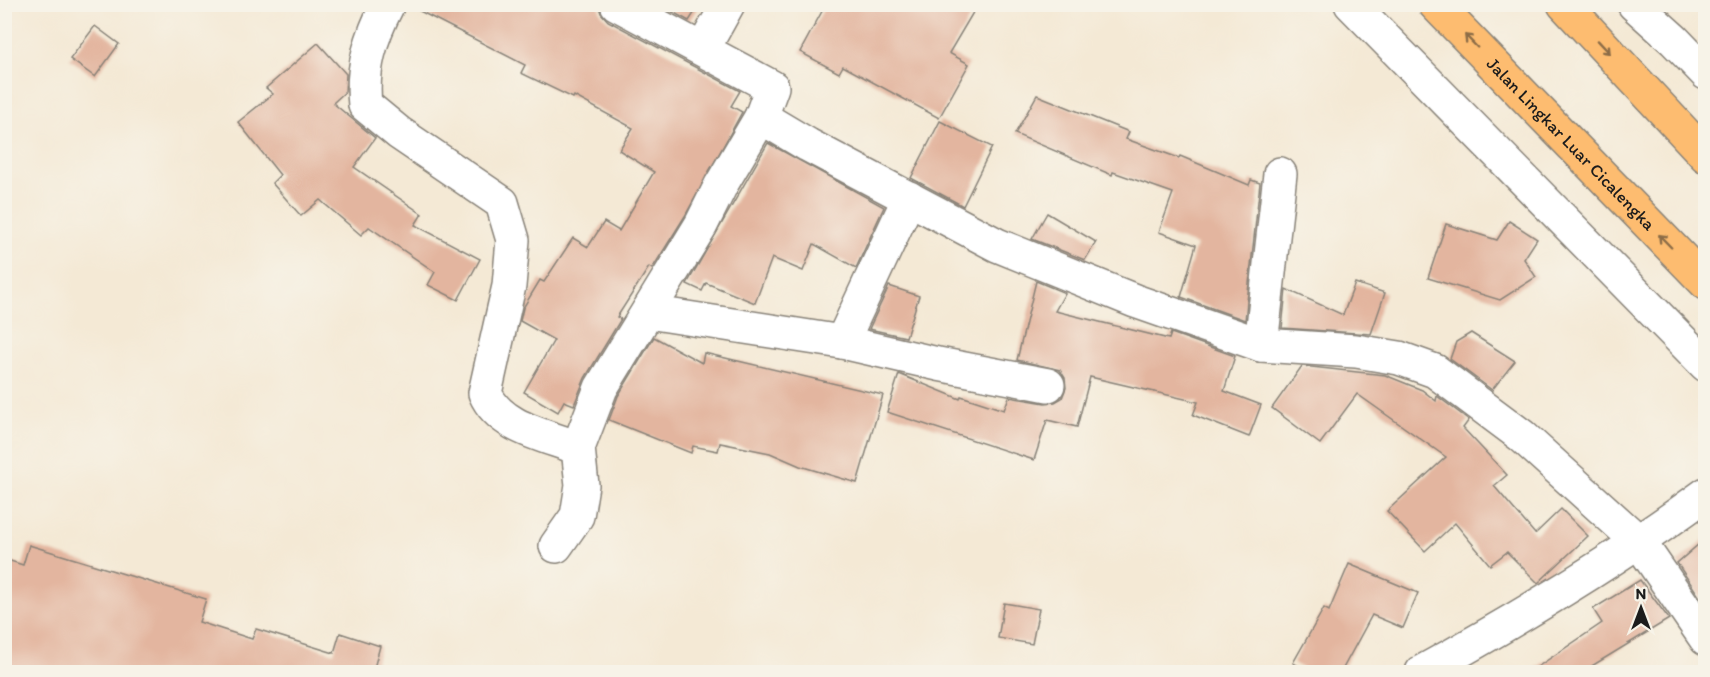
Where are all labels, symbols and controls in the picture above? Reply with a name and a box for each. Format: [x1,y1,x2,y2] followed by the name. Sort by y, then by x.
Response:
[1463,33,1478,48] one-way arrow
[1597,39,1611,54] one-way arrow
[1482,53,1660,236] street label: Jalan Lingkar Luar Cicalengka
[1657,234,1672,249] one-way arrow
[1611,578,1671,638] north arrow
[1636,584,1646,603] text: N

